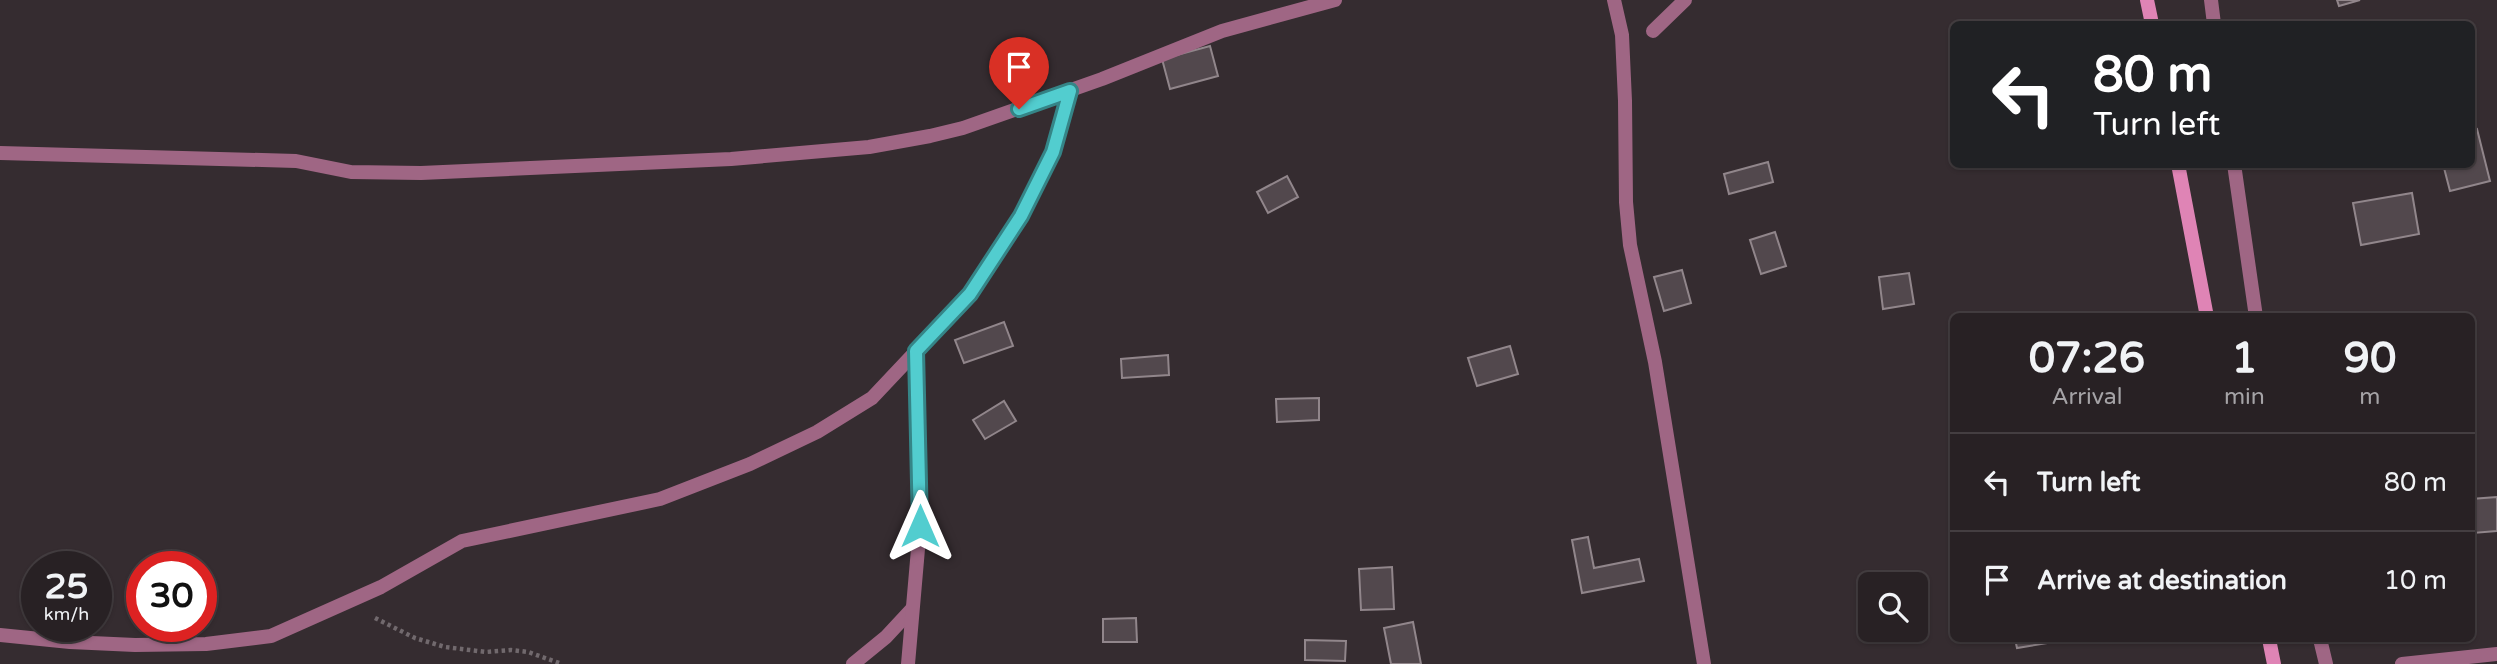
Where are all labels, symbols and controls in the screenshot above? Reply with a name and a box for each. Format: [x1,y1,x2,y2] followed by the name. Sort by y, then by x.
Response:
[989,37,1049,109] pin
[2093,46,2212,105] text: 80 m
[1000,48,1038,86] icon: arrive
[1978,49,2069,140] icon: left
[2093,106,2220,144] text: Turn left
[2029,333,2145,384] text: 07:26
[2231,333,2258,384] text: 1
[2344,333,2396,384] text: 90
[2051,383,2122,411] text: Arrival
[2224,383,2265,411] text: min
[2359,383,2380,411] text: m
[1978,463,2016,501] icon: left
[2037,467,2140,498] text: Turn left
[2384,467,2447,498] text: 80 m
[883,489,957,563] position arrow
[126,551,217,642] speed limit sign: 30
[1978,561,2016,599] icon: arrive
[2037,565,2287,596] text: Arrive at destination
[2384,565,2447,596] text: 10 m
[45,566,88,608] text: 25
[1858,572,1928,642] map controls
[1858,572,1928,642] button: search
[44,603,89,625] text: km/h

